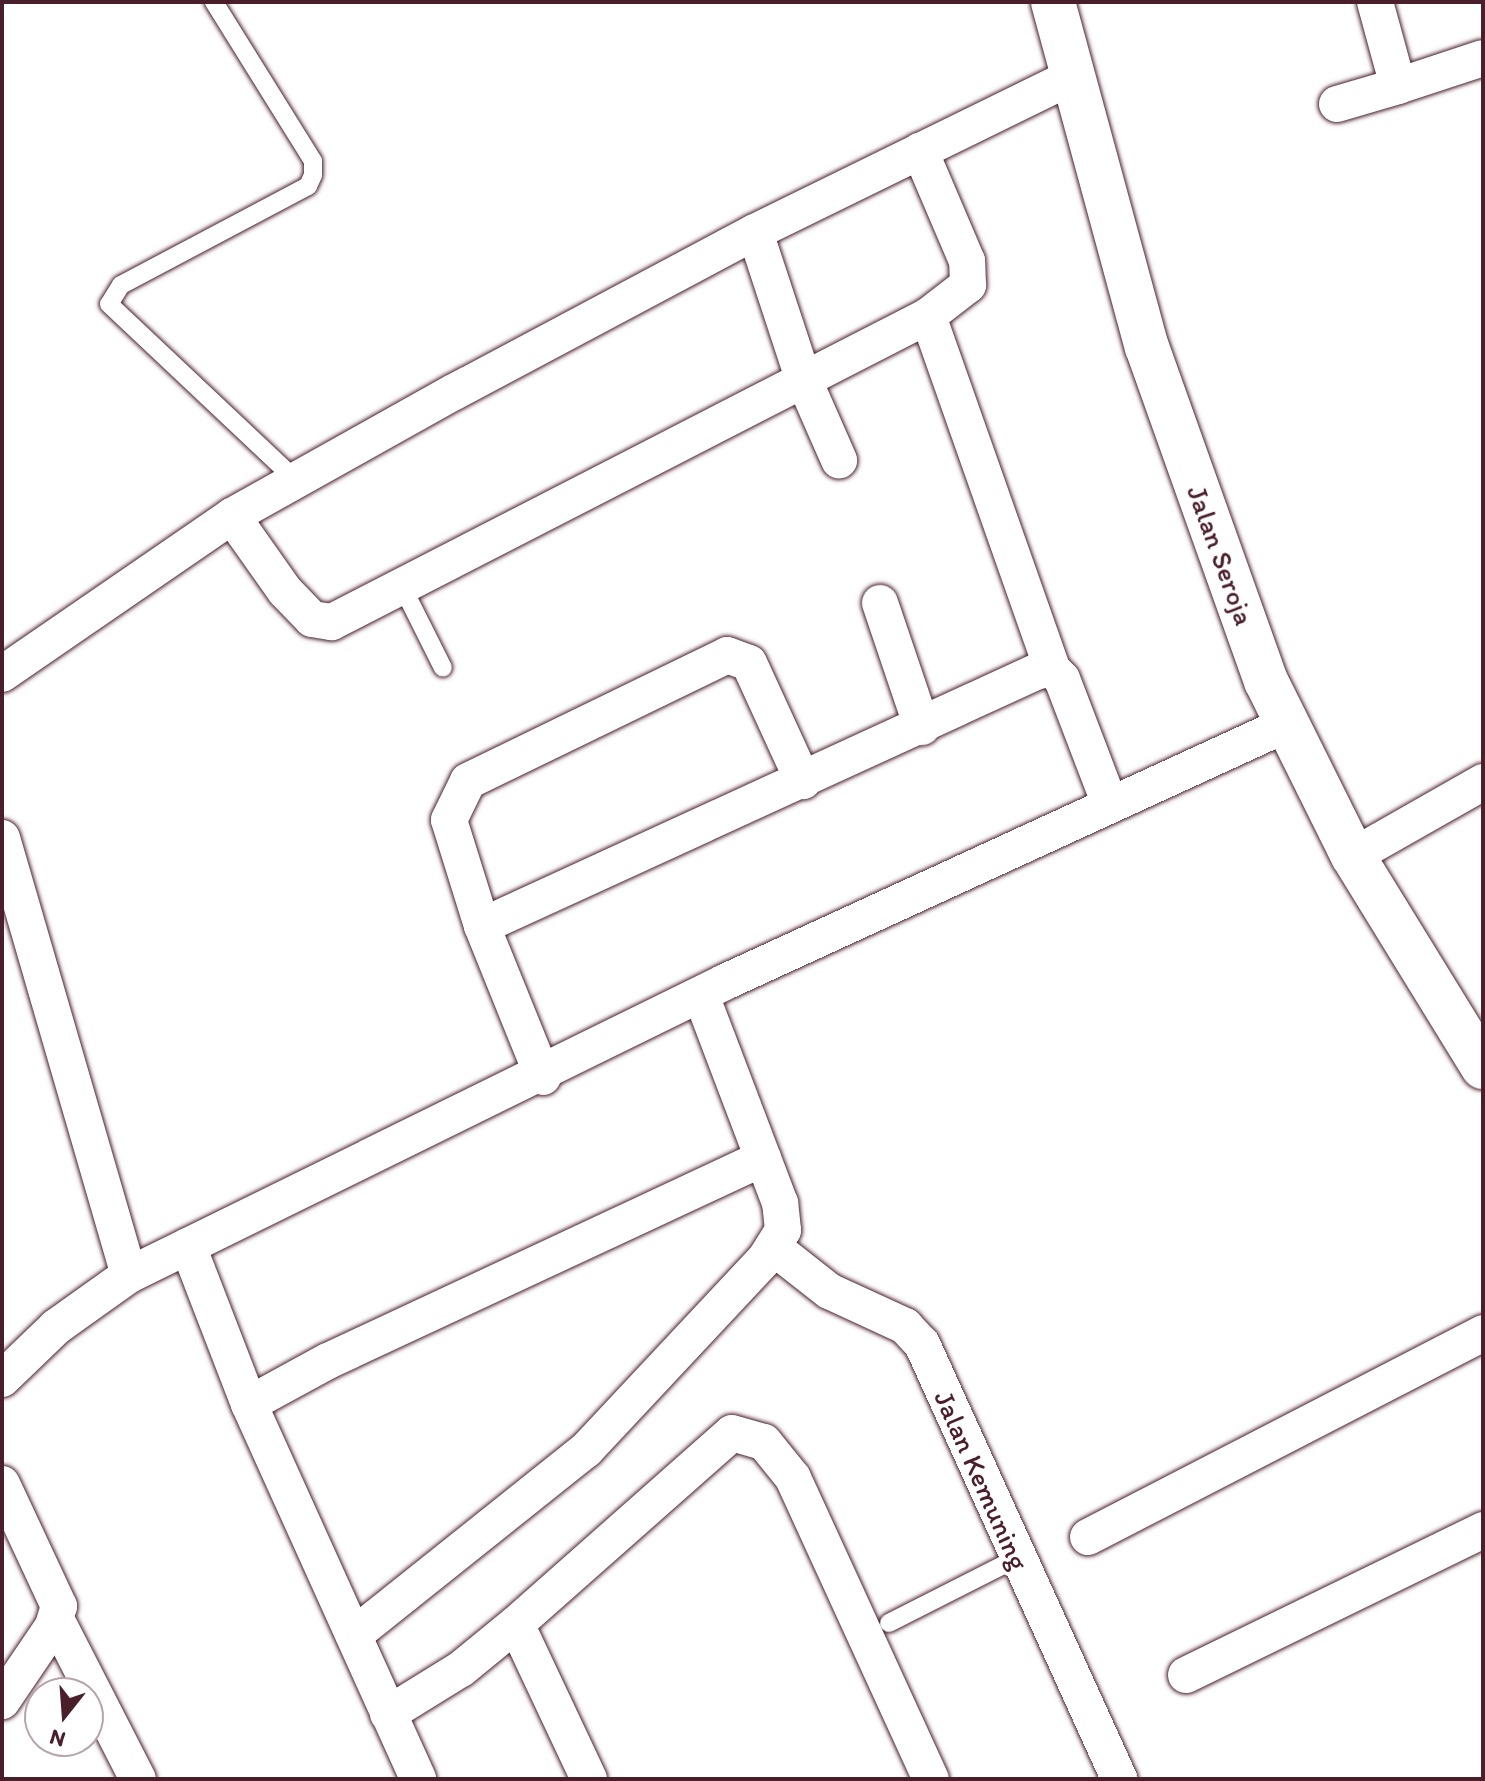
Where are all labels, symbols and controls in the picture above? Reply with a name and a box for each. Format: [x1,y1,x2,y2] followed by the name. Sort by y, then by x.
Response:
[1180,480,1262,630] street label: Jalan Seroja
[927,1385,1037,1575] street label: Jalan Kemuning
[24,1677,104,1757] north arrow
[46,1723,68,1754] text: N

